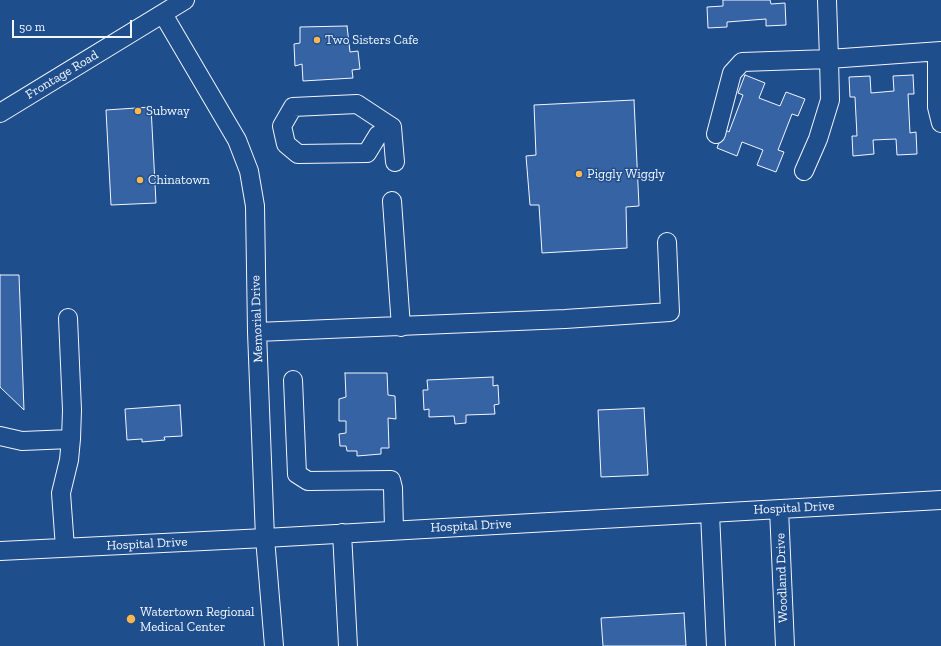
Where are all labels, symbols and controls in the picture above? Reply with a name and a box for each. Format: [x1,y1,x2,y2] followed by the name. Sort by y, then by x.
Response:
[14,12,134,38] scale bar
[19,20,45,34] text: 50 m
[325,32,418,48] place label: Two Sisters Cafe
[312,35,322,45] marker: Two Sisters Cafe
[23,47,101,103] street label: Frontage Road
[146,103,190,119] place label: Subway
[133,106,143,116] marker: Subway
[587,166,665,182] place label: Piggly Wiggly
[574,169,584,179] marker: Piggly Wiggly
[148,172,210,188] place label: Chinatown
[135,175,145,185] marker: Chinatown
[248,275,266,363] street label: Memorial Drive
[753,498,835,518] street label: Hospital Drive
[430,516,512,536] street label: Hospital Drive
[773,533,791,623] street label: Woodland Drive
[106,534,188,554] street label: Hospital Drive
[140,604,255,635] place label: Watertown Regional Medical Center
[125,613,137,625] marker: Watertown Regional Medical Center

